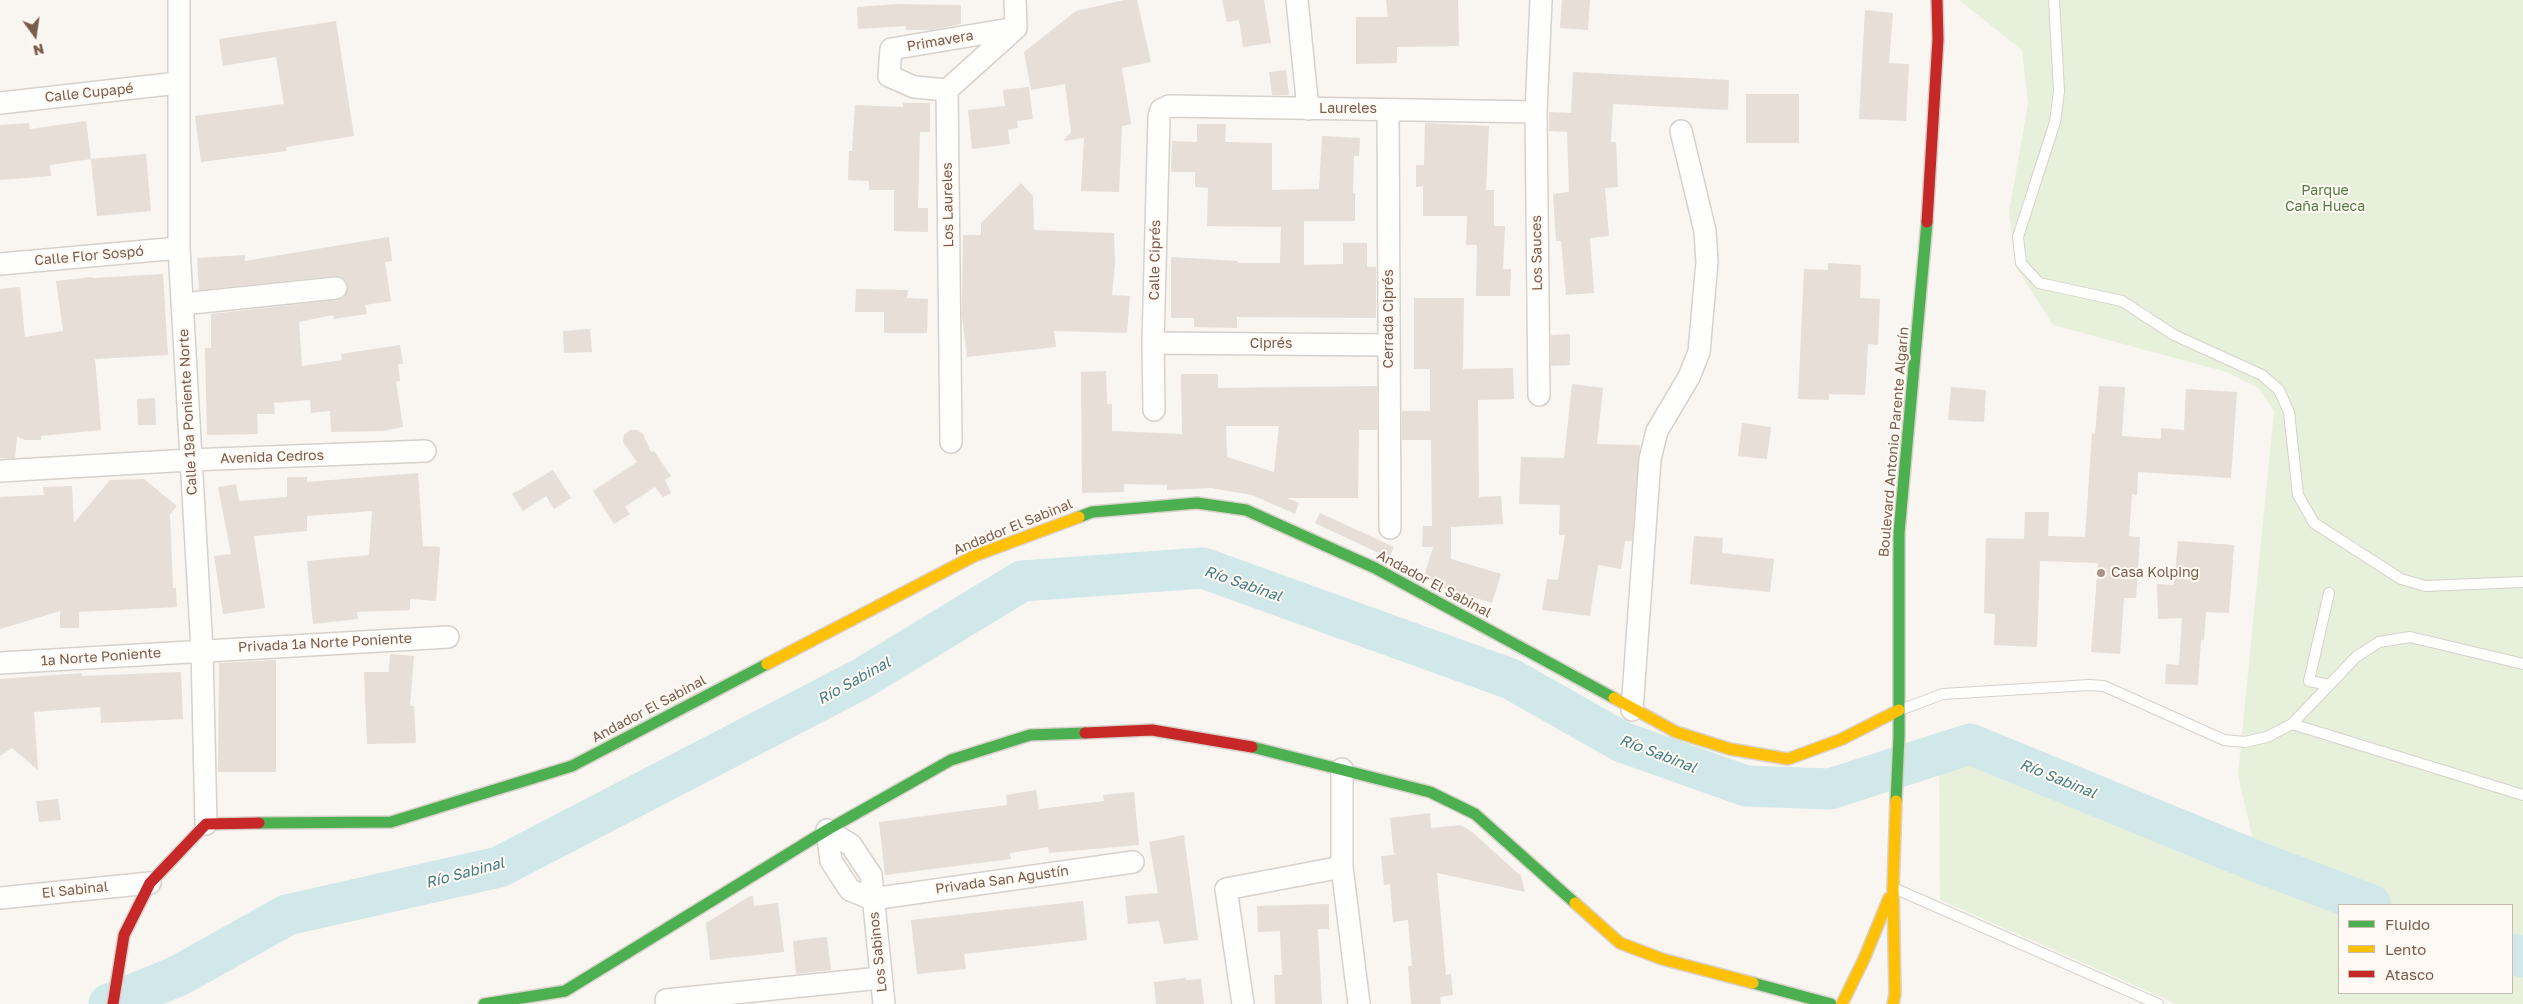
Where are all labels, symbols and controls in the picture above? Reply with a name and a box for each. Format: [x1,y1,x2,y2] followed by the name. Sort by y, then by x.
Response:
[10,10,60,60] north arrow
[905,27,975,55] street label: Primavera
[32,41,46,60] text: N
[44,80,134,106] street label: Calle Cupapé
[1319,101,1377,117] street label: Laureles
[939,162,957,248] street label: Los Laureles
[2285,183,2365,216] park label: Parque Caña Hueca
[1528,215,1546,291] street label: Los Sauces
[1146,220,1164,300] street label: Calle Ciprés
[34,243,144,269] street label: Calle Flor Sospó
[1381,269,1397,369] street label: Cerrada Ciprés
[1876,326,1912,558] street label: Boulevard Antonio Parente Algarín
[175,328,201,496] street label: Calle 19a Poniente Norte
[1250,336,1292,352] street label: Ciprés
[220,447,324,467] street label: Avenida Cedros
[951,495,1075,559] street label: Andador El Sabinal
[1374,547,1494,621] street label: Andador El Sabinal
[1202,562,1284,606] water label: Río Sabinal
[2111,565,2199,581] place label: Casa Kolping
[2095,567,2107,579] marker: Casa Kolping
[238,630,412,656] street label: Privada 1a Norte Poniente
[40,644,162,670] street label: 1a Norte Poniente
[814,654,894,708] water label: Río Sabinal
[589,672,709,746] street label: Andador El Sabinal
[1617,731,1699,777] water label: Río Sabinal
[2017,756,2099,802] water label: Río Sabinal
[424,854,506,892] water label: Río Sabinal
[934,862,1070,898] street label: Privada San Agustín
[41,878,109,902] street label: El Sabinal
[2338,904,2513,994] legend
[865,911,891,993] street label: Los Sabinos
[2385,915,2430,933] text: Fluido
[2385,940,2426,958] text: Lento
[2385,965,2434,983] text: Atasco

